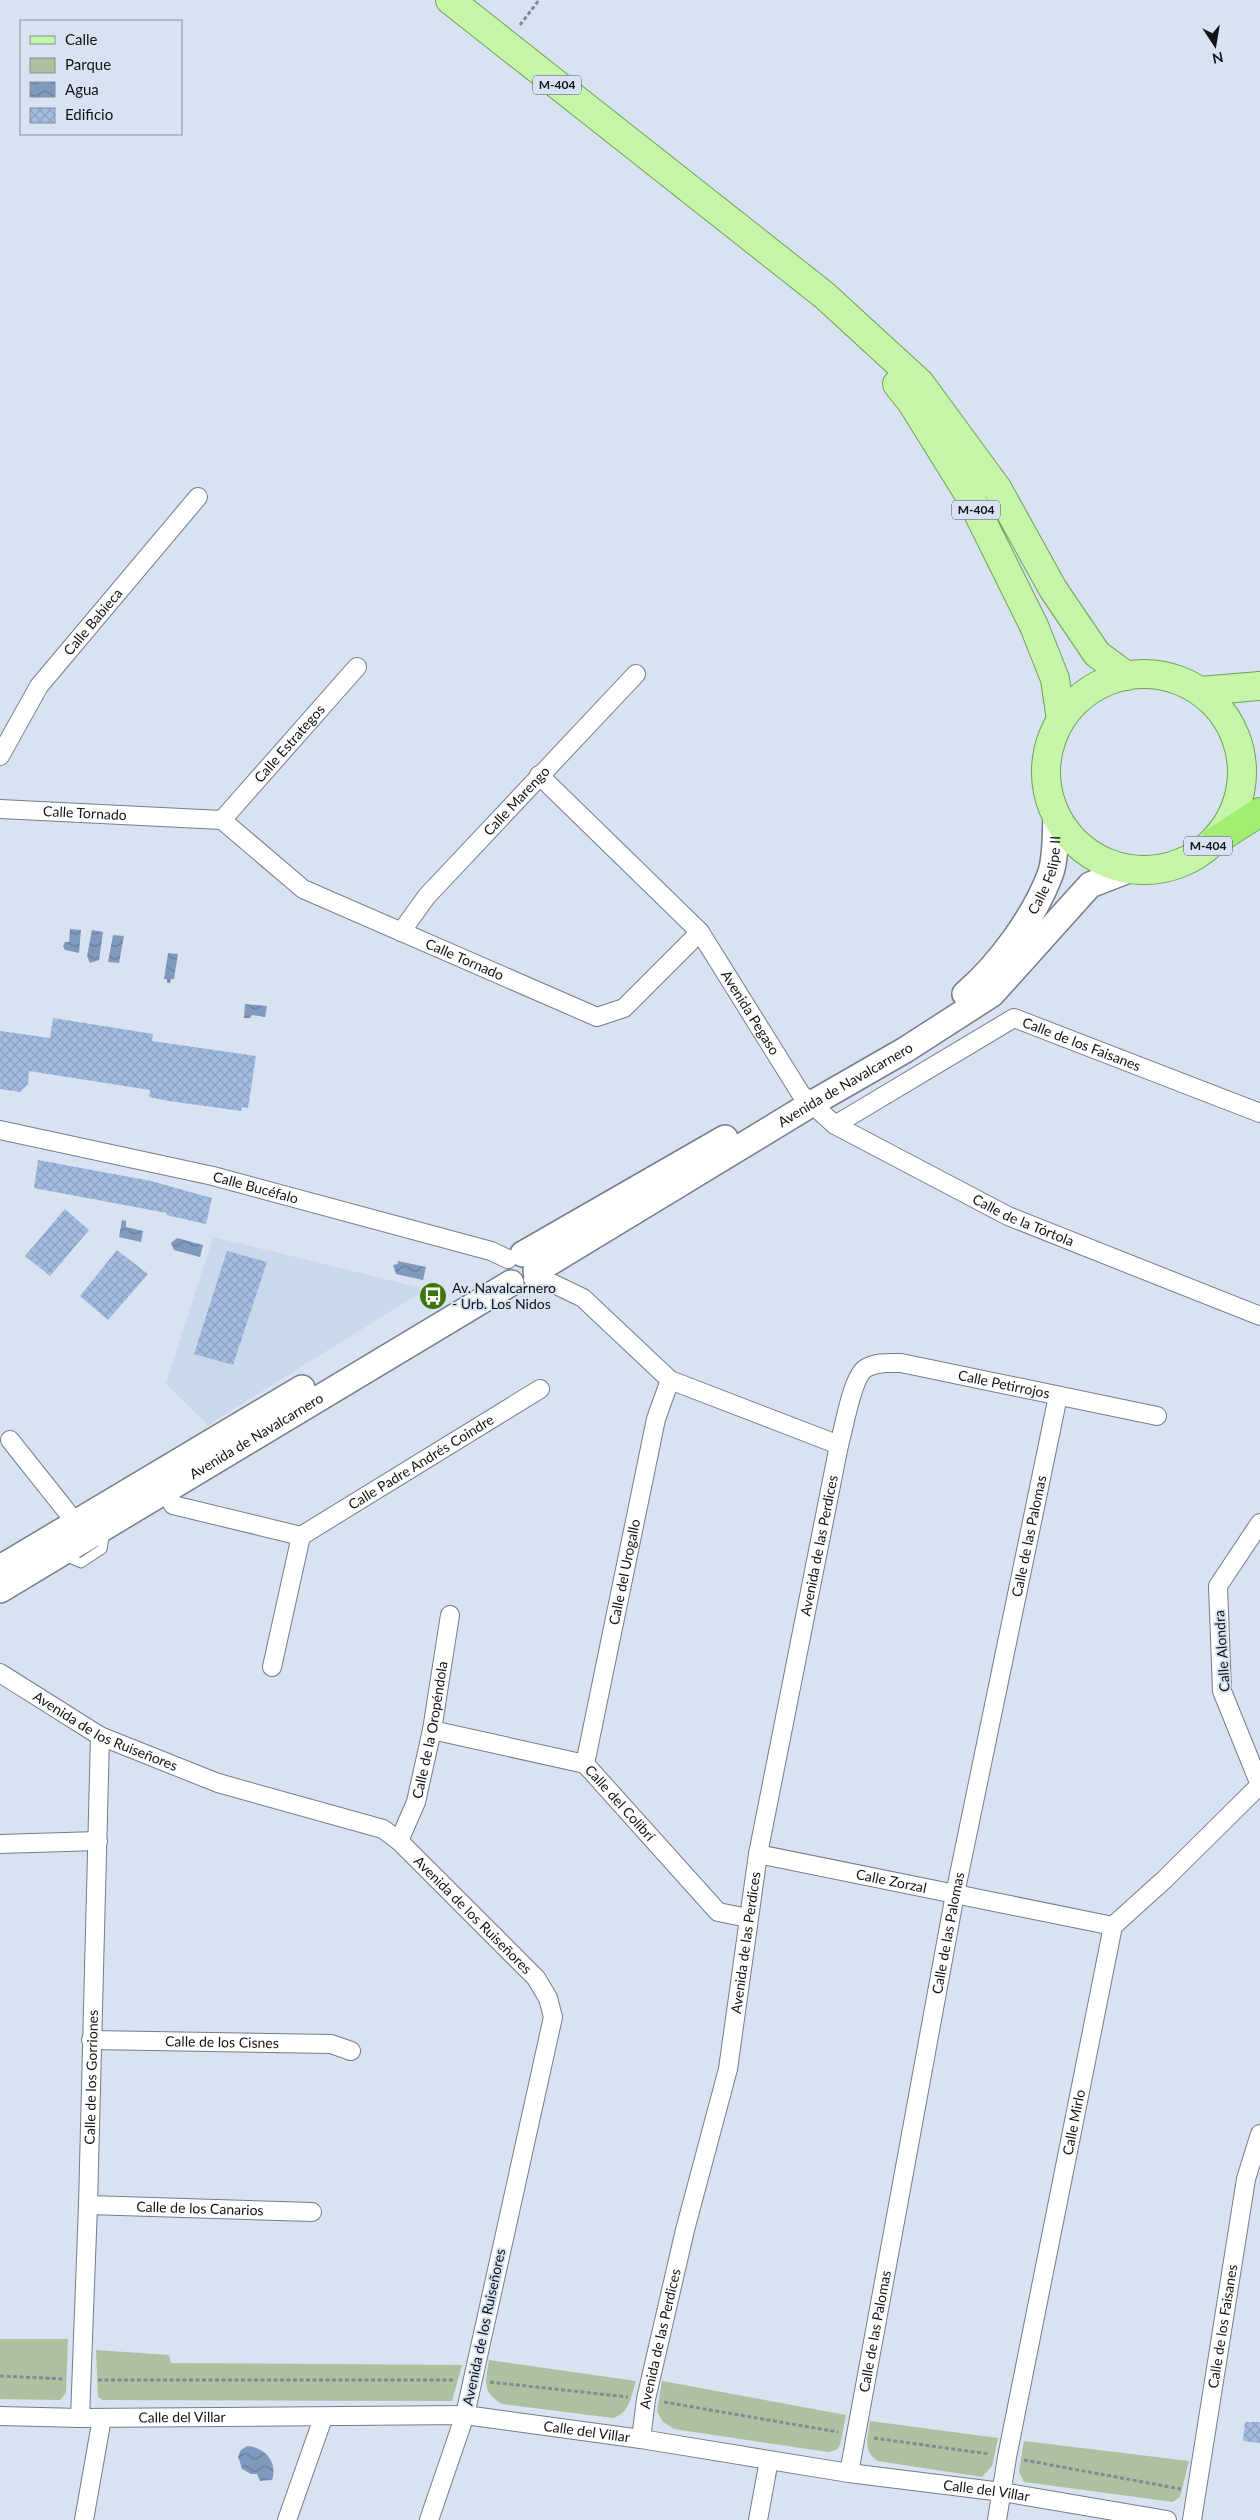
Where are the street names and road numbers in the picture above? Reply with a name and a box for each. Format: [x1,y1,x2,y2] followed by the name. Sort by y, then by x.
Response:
[533,76,581,94] road number: M-404
[952,500,1000,520] road number: M-404
[60,585,126,658] street label: Calle Babieca
[250,701,328,786] street label: Calle Estrategos
[480,762,553,839] street label: Calle Marengo
[43,802,127,823] street label: Calle Tornado
[1024,836,1063,917] street label: Calle Felipe II
[1184,836,1232,856] road number: M-404
[423,934,507,983] street label: Calle Tornado
[718,967,783,1058] street label: Avenida Pegaso
[1020,1013,1143,1074] street label: Calle de los Faisanes
[774,1038,916,1130] street label: Avenida de Navalcarnero
[211,1167,300,1207] street label: Calle Bucéfalo
[970,1190,1077,1249] street label: Calle de la Tórtola
[957,1366,1051,1402] street label: Calle Petirrojos
[186,1389,326,1482] street label: Avenida de Navalcarnero
[345,1411,497,1513] street label: Calle Padre Andrés Coindre
[796,1473,841,1617] street label: Avenida de las Perdices
[1008,1474,1049,1598] street label: Calle de las Palomas
[605,1517,643,1626] street label: Calle del Urogallo
[1210,1610,1233,1692] street label: Calle Alondra
[408,1660,451,1800] street label: Calle de la Oropéndola
[30,1687,180,1774] street label: Avenida de los Ruiseñores
[582,1761,659,1845] street label: Calle del Colibrí
[411,1852,536,1977] street label: Avenida de los Ruiseñores
[855,1865,928,1896] street label: Calle Zorzal
[727,1870,763,2015] street label: Avenida de las Perdices
[928,1870,967,1995] street label: Calle de las Palomas
[81,2010,101,2145] street label: Calle de los Gorriones
[165,2032,279,2051] street label: Calle de los Cisnes
[1058,2088,1088,2157] street label: Calle Mirlo
[136,2198,264,2218] street label: Calle de los Canarios
[459,2247,508,2407] street label: Avenida de los Ruiseñores
[1204,2263,1240,2390] street label: Calle de los Faisanes
[636,2267,684,2410] street label: Avenida de las Perdices
[855,2269,894,2394] street label: Calle de las Palomas
[138,2408,226,2426] street label: Calle del Villar
[543,2417,631,2445] street label: Calle del Villar
[942,2476,1031,2505] street label: Calle del Villar

